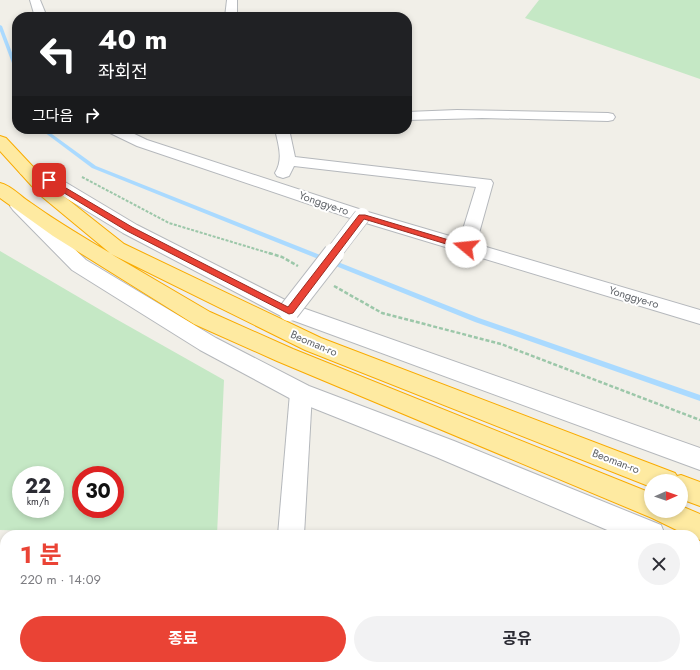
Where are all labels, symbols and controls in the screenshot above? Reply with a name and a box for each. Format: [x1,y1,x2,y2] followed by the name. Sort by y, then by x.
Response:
[98,19,167,60] text: 40 m
[32,28,84,80] icon: left
[98,59,148,85] text: 좌회전
[81,104,103,126] icon: right
[32,105,73,127] text: 그다음
[32,163,66,197] pin
[38,169,60,191] icon: arrive
[297,187,351,219] street label: Yonggye-ro
[445,226,487,268] position arrow
[607,282,661,312] street label: Yonggye-ro
[288,326,340,360] street label: Beoman-ro
[590,445,642,477] street label: Beoman-ro
[72,466,124,518] speed limit sign: 30
[25,472,51,501] text: 22
[644,474,688,518] north arrow
[644,474,688,518] map controls
[27,494,49,509] text: km/h
[20,537,62,572] text: 1 분
[638,543,680,585] button: close
[20,570,101,589] text: 220 m · 14:09
[20,616,346,662] button: 종료
[354,616,680,662] button: 공유

